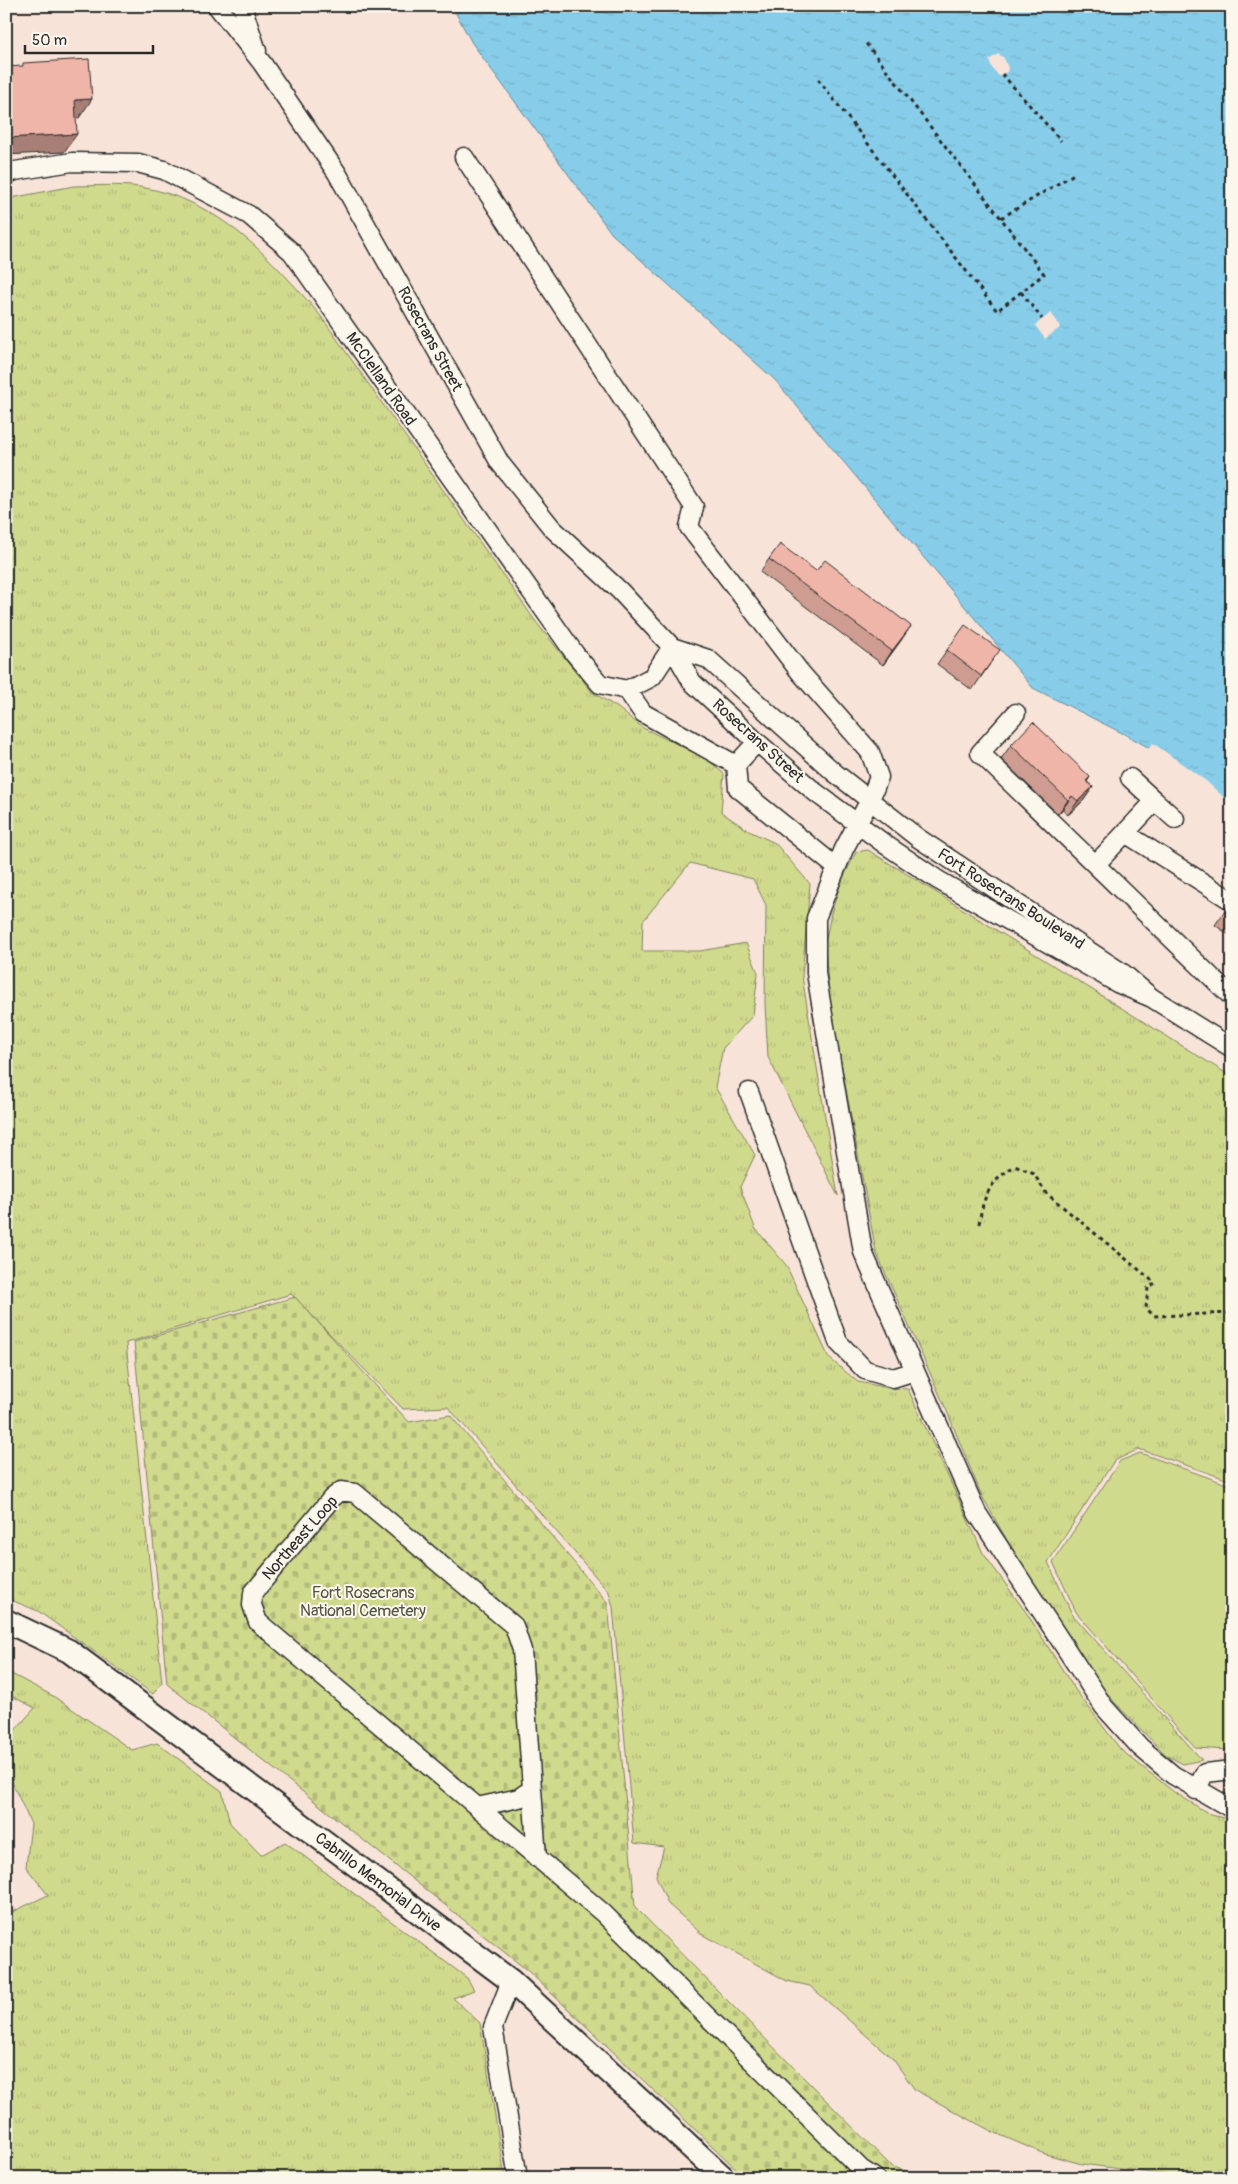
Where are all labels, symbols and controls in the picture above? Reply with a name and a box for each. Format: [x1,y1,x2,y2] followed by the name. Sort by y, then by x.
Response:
[25,22,152,54] scale bar
[32,31,67,50] text: 50 m
[393,283,467,395] street label: Rosecrans Street
[341,328,421,430] street label: McClelland Road
[708,695,808,788] street label: Rosecrans Street
[934,844,1088,954] street label: Fort Rosecrans Boulevard
[258,1492,342,1584] street label: Northeast Loop
[300,1583,426,1621] park label: Fort Rosecrans National Cemetery
[311,1828,445,1936] street label: Cabrillo Memorial Drive

